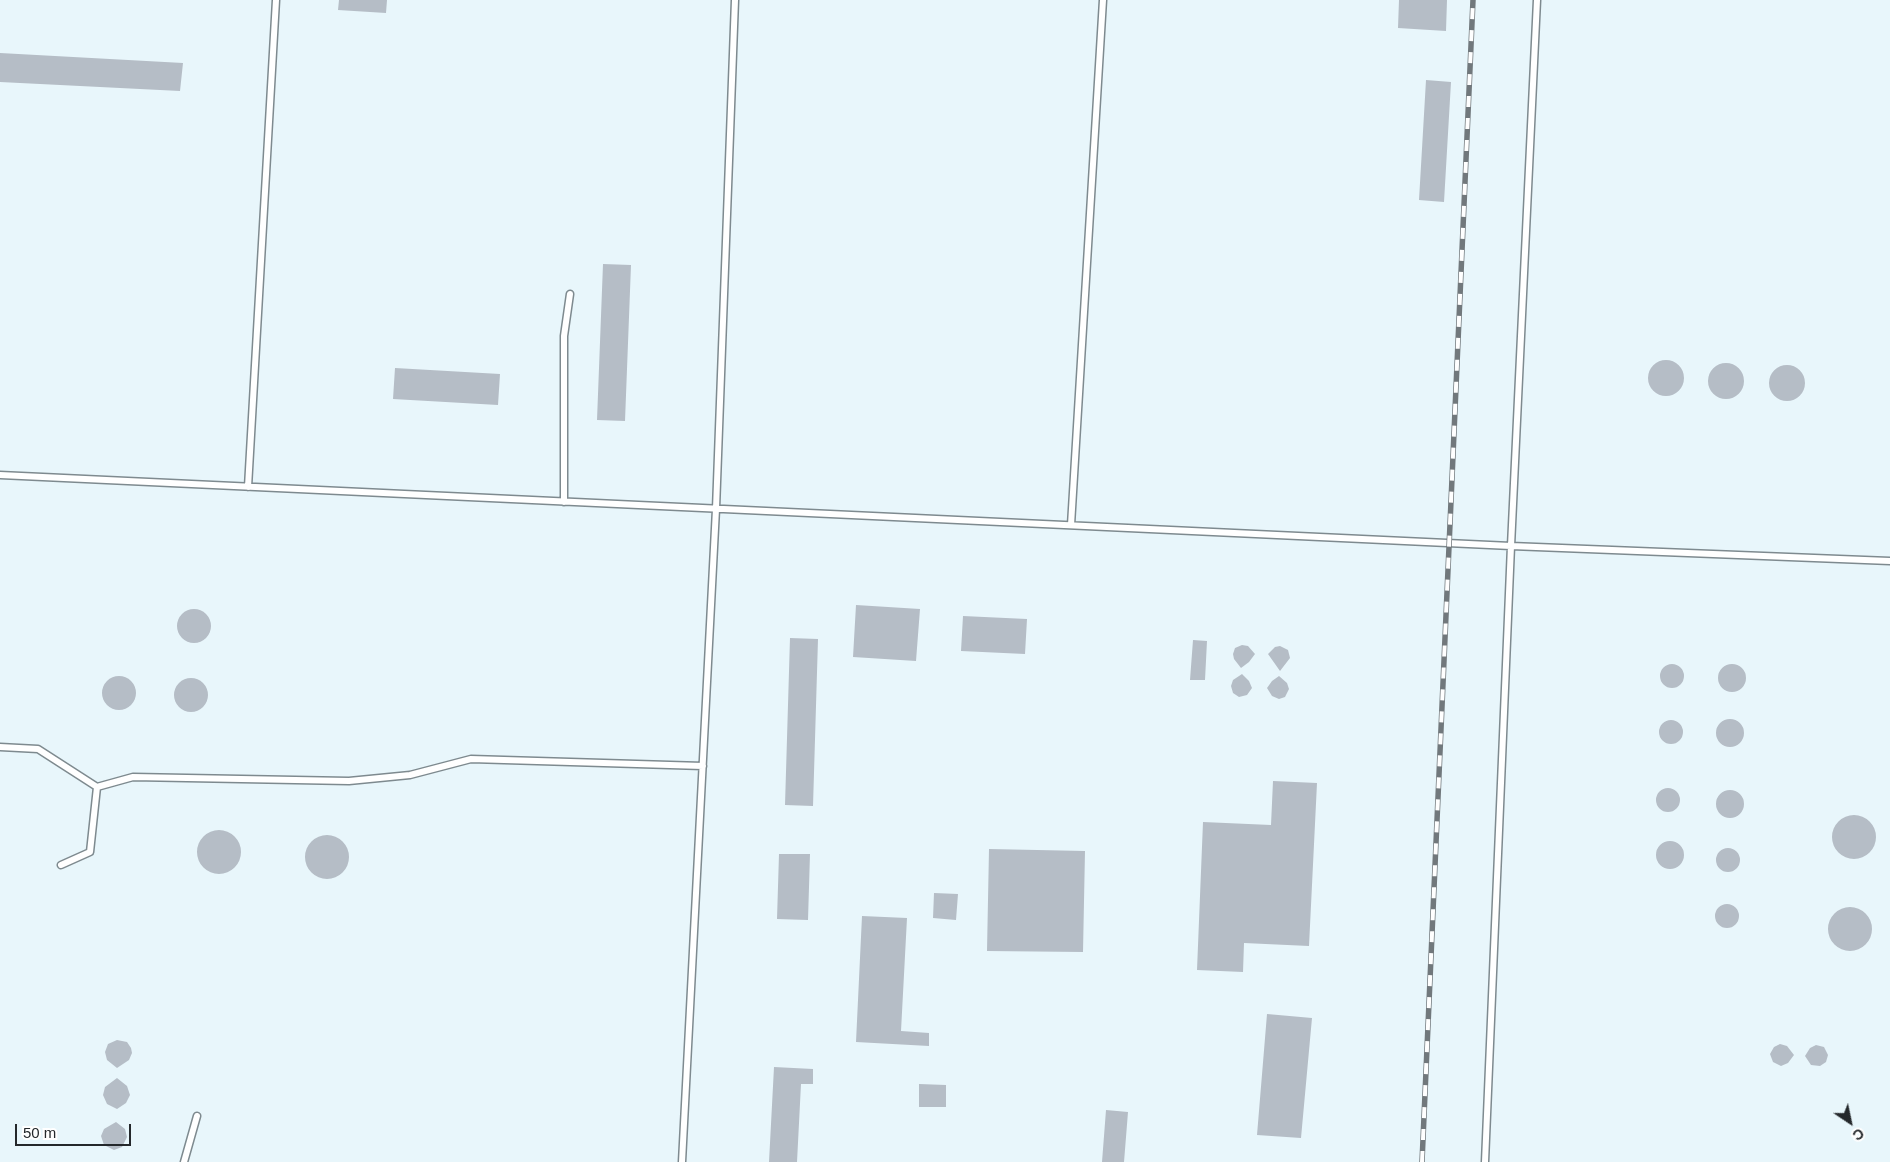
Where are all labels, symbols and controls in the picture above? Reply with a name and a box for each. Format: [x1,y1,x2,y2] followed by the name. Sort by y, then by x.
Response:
[1825,1097,1875,1147] north arrow
[18,1114,134,1146] scale bar
[23,1124,56,1141] text: 50 m
[1850,1125,1867,1144] text: С

